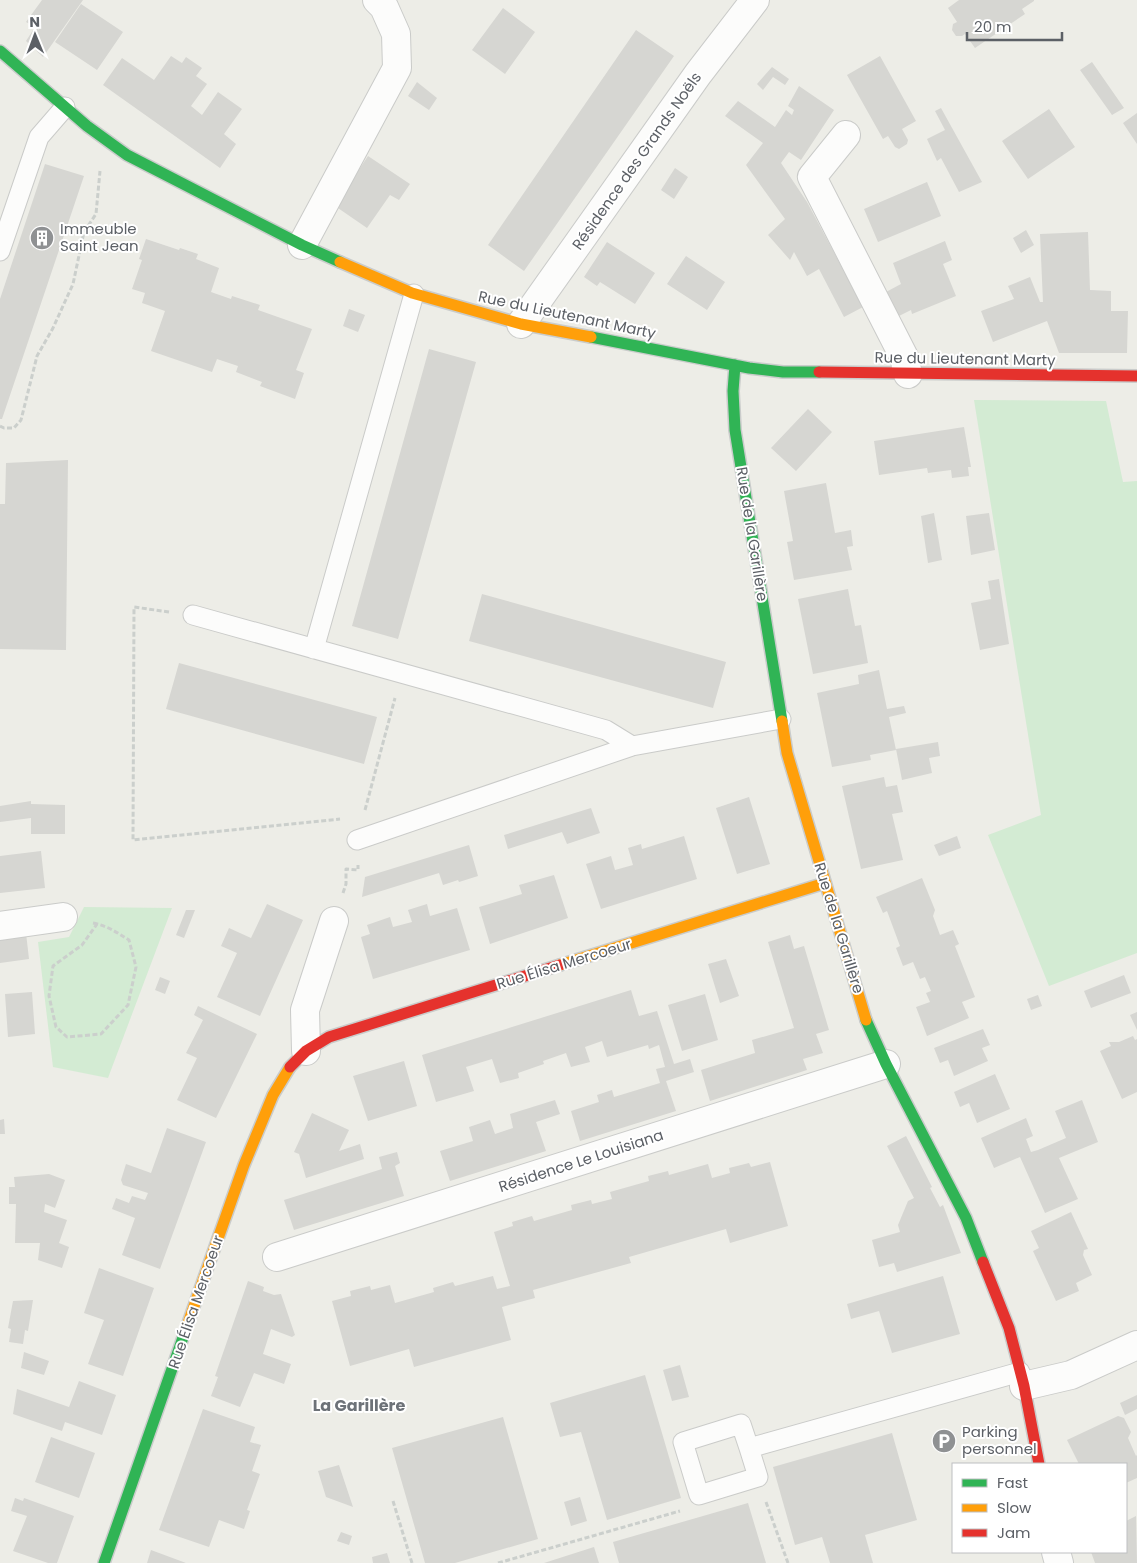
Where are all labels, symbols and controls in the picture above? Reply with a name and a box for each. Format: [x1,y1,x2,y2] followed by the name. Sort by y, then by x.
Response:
[10,10,60,60] north arrow
[967,10,1062,42] scale bar
[29,12,40,32] text: N
[974,16,1012,37] text: 20 m
[567,67,706,254] street label: Résidence des Grands Noëls
[60,218,139,256] place label: Immeuble Saint Jean
[29,225,55,251] building icon: Immeuble Saint Jean
[476,285,658,344] street label: Rue du Lieutenant Marty
[874,346,1056,371] street label: Rue du Lieutenant Marty
[731,465,774,603] street label: Rue de la Garillère
[810,860,869,996] street label: Rue de la Garillère
[494,933,634,994] street label: Rue Élisa Mercoeur
[496,1124,666,1197] street label: Résidence Le Louisiana
[163,1232,228,1371] street label: Rue Élisa Mercoeur
[313,1394,405,1417] district label: La Garillère
[962,1421,1037,1459] place label: Parking personnel
[931,1428,957,1454] parking icon: Parking personnel
[952,1463,1127,1553] legend
[997,1472,1028,1493] text: Fast
[997,1497,1032,1518] text: Slow
[997,1522,1031,1543] text: Jam

